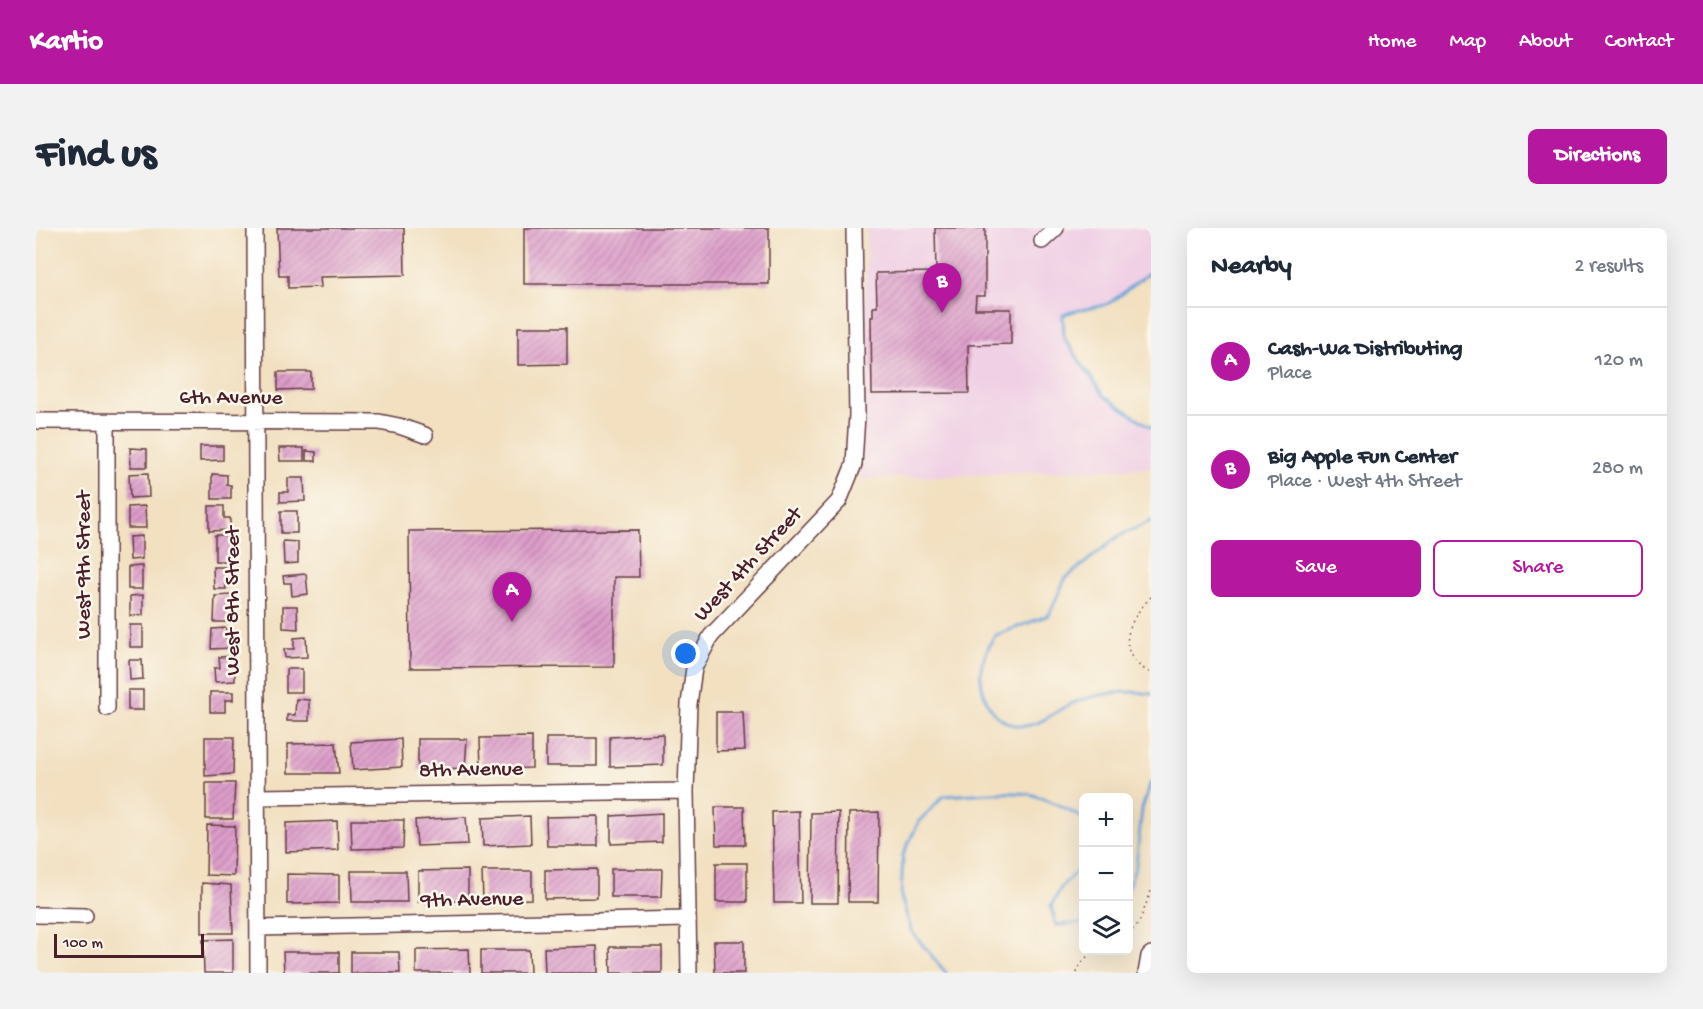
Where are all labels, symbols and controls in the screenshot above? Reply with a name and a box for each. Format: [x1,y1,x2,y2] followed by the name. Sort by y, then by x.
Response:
[30,26,103,59] text: Kartio
[1368,30,1416,55] text: Home
[1449,30,1486,55] text: Map
[1519,30,1572,55] text: About
[1605,30,1673,55] text: Contact
[1528,129,1667,184] button: Directions
[36,132,156,181] text: Find us
[1211,252,1292,283] text: Nearby
[1574,256,1643,279] text: 2 results
[922,264,962,313] pin: B
[1268,337,1463,363] text: Cash-Wa Distributing
[1225,350,1236,373] text: A
[1595,350,1643,373] text: 120 m
[1268,363,1312,386] text: Place
[179,386,283,412] street label: 6th Avenue
[1268,445,1457,471] text: Big Apple Fun Center
[1225,458,1236,481] text: B
[1592,458,1643,481] text: 280 m
[1268,471,1461,494] text: Place · West 4th Street
[72,489,98,639] street label: West 9th Street
[689,501,810,628] street label: West 4th Street
[221,524,247,676] street label: West 8th Street
[1211,540,1421,597] button: Save
[1433,540,1643,597] button: Share
[492,572,532,622] pin: A
[671,639,700,668] your location
[419,757,524,785] street label: 8th Avenue
[1079,793,1133,955] map controls
[1079,793,1133,847] button: +
[1079,847,1133,901] button: −
[419,887,524,915] street label: 9th Avenue
[1079,901,1133,955] button: layers
[54,931,204,958] scale bar
[63,935,103,954] text: 100 m

